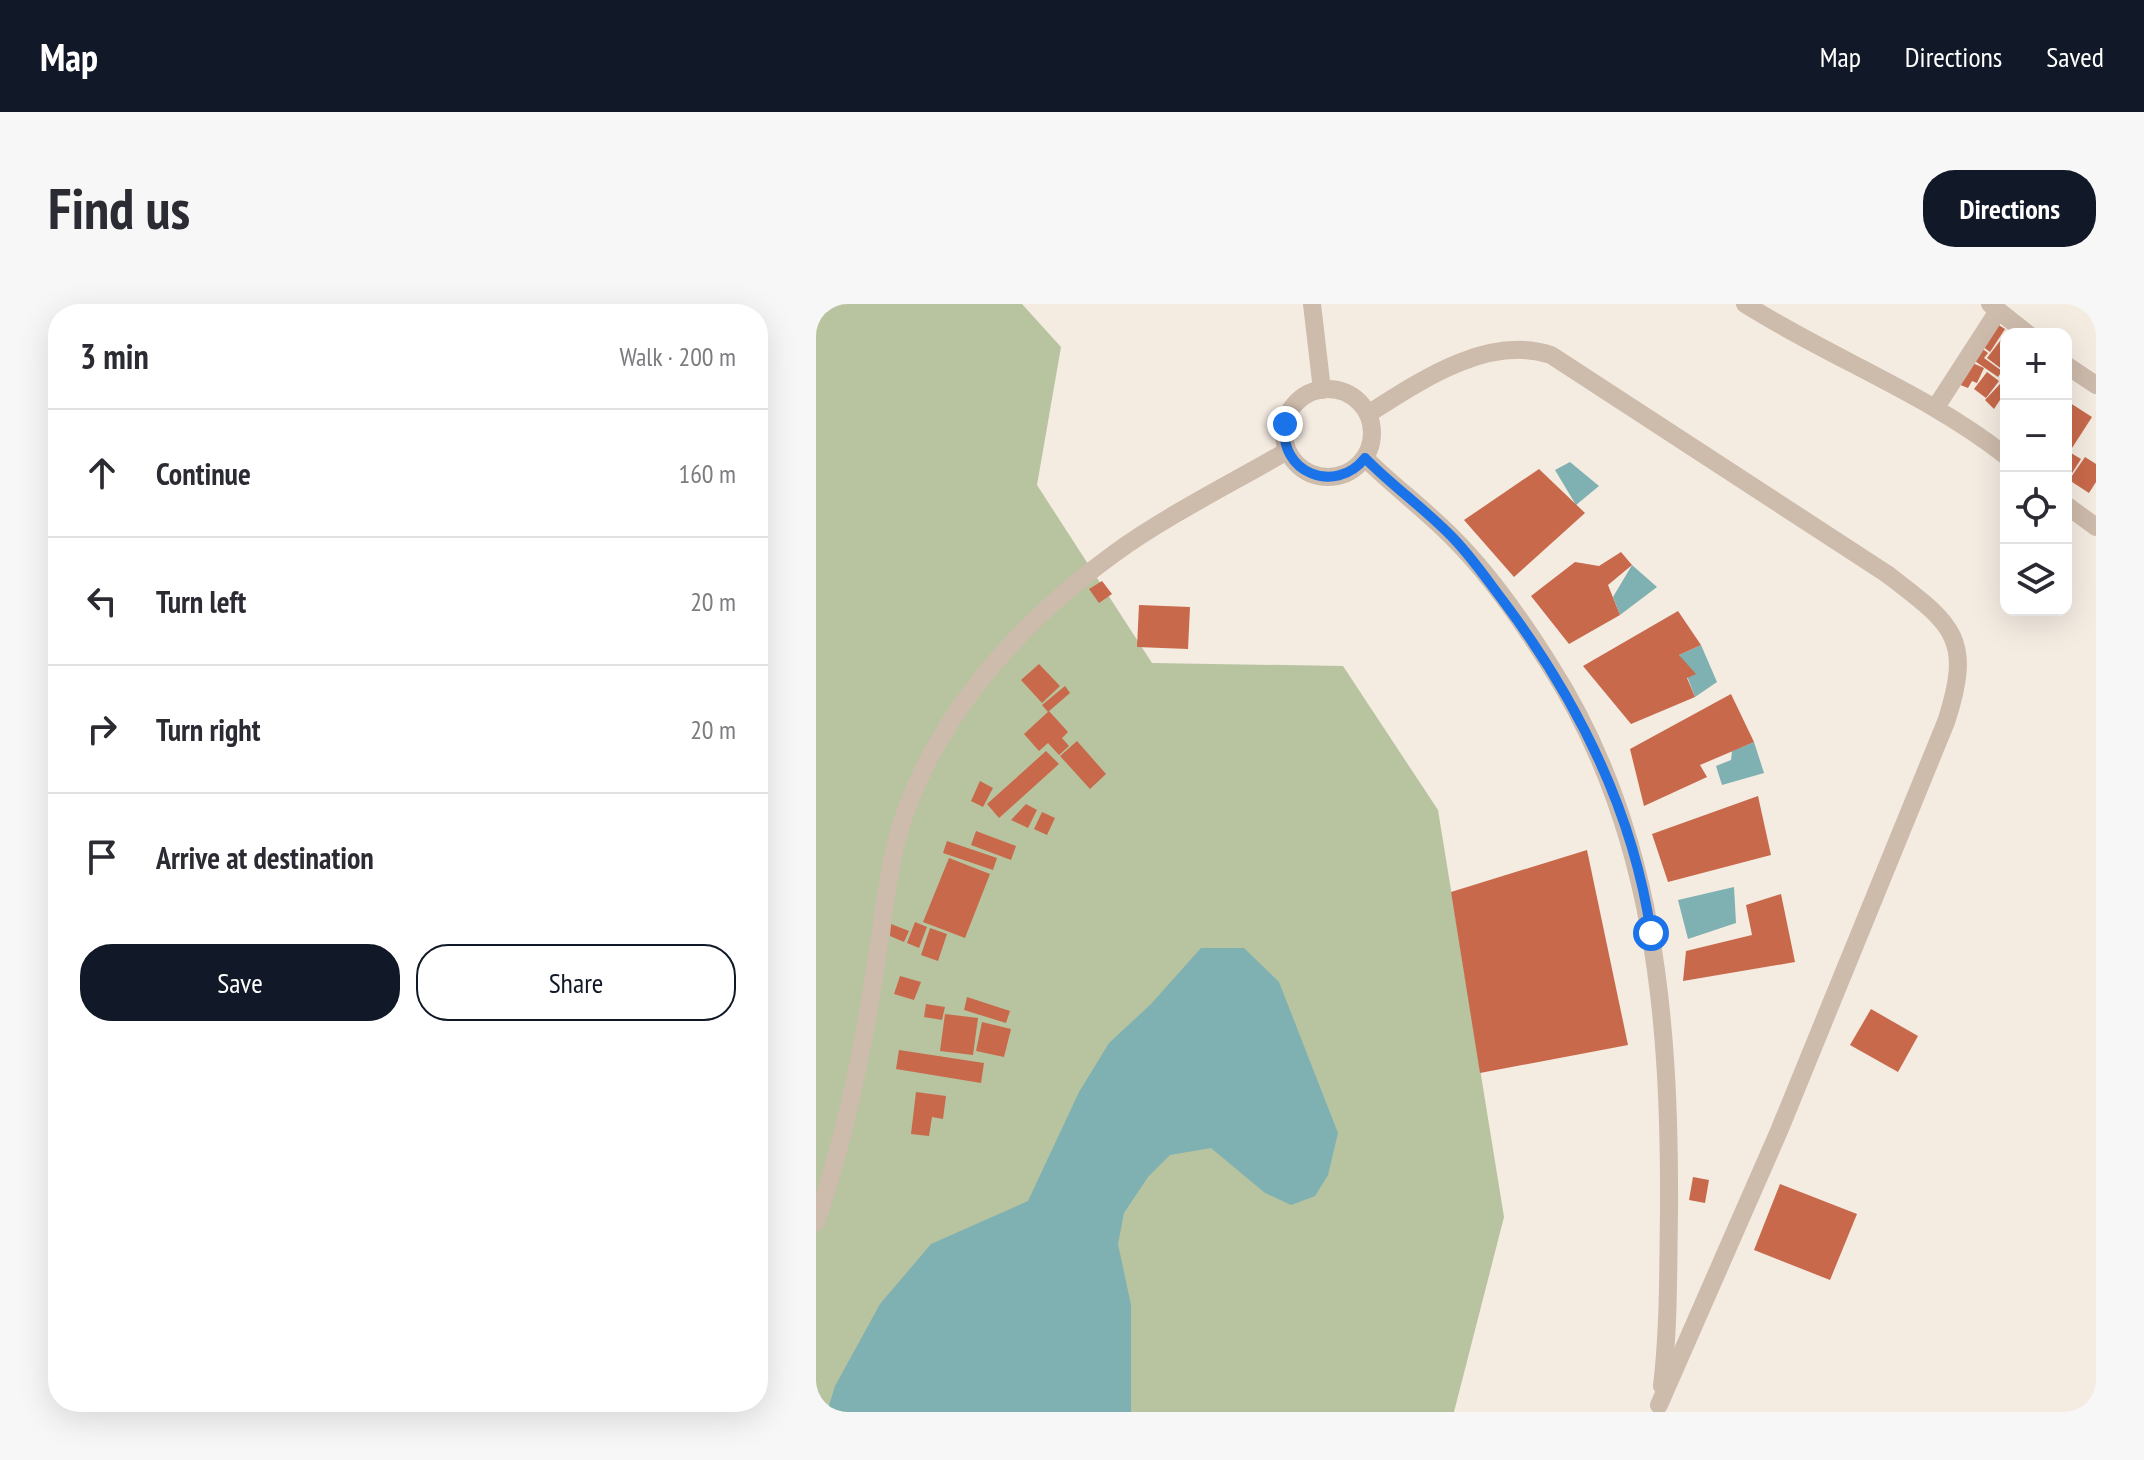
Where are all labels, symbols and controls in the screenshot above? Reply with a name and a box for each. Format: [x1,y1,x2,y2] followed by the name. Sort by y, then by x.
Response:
[40,32,98,81] text: Map
[1820,38,1861,75] text: Map
[1905,38,2002,75] text: Directions
[2046,38,2104,75] text: Saved
[1923,170,2096,247] button: Directions
[48,172,190,244] text: Find us
[2000,328,2072,616] map controls
[2000,328,2072,400] button: +
[80,334,149,378] text: 3 min
[619,340,736,373] text: Walk · 200 m
[2000,400,2072,472] button: −
[1267,406,1303,442] route end
[80,451,124,495] icon: ahead
[156,454,251,493] text: Continue
[678,457,736,490] text: 160 m
[2000,472,2072,544] button: locate
[2000,544,2072,616] button: layers
[80,579,124,623] icon: left
[156,582,246,621] text: Turn left
[690,585,736,618] text: 20 m
[80,707,124,751] icon: right
[156,710,260,749] text: Turn right
[690,713,736,746] text: 20 m
[80,835,124,879] icon: arrive
[156,838,374,877] text: Arrive at destination
[1633,915,1669,951] route start
[80,944,400,1021] button: Save
[416,944,736,1021] button: Share

